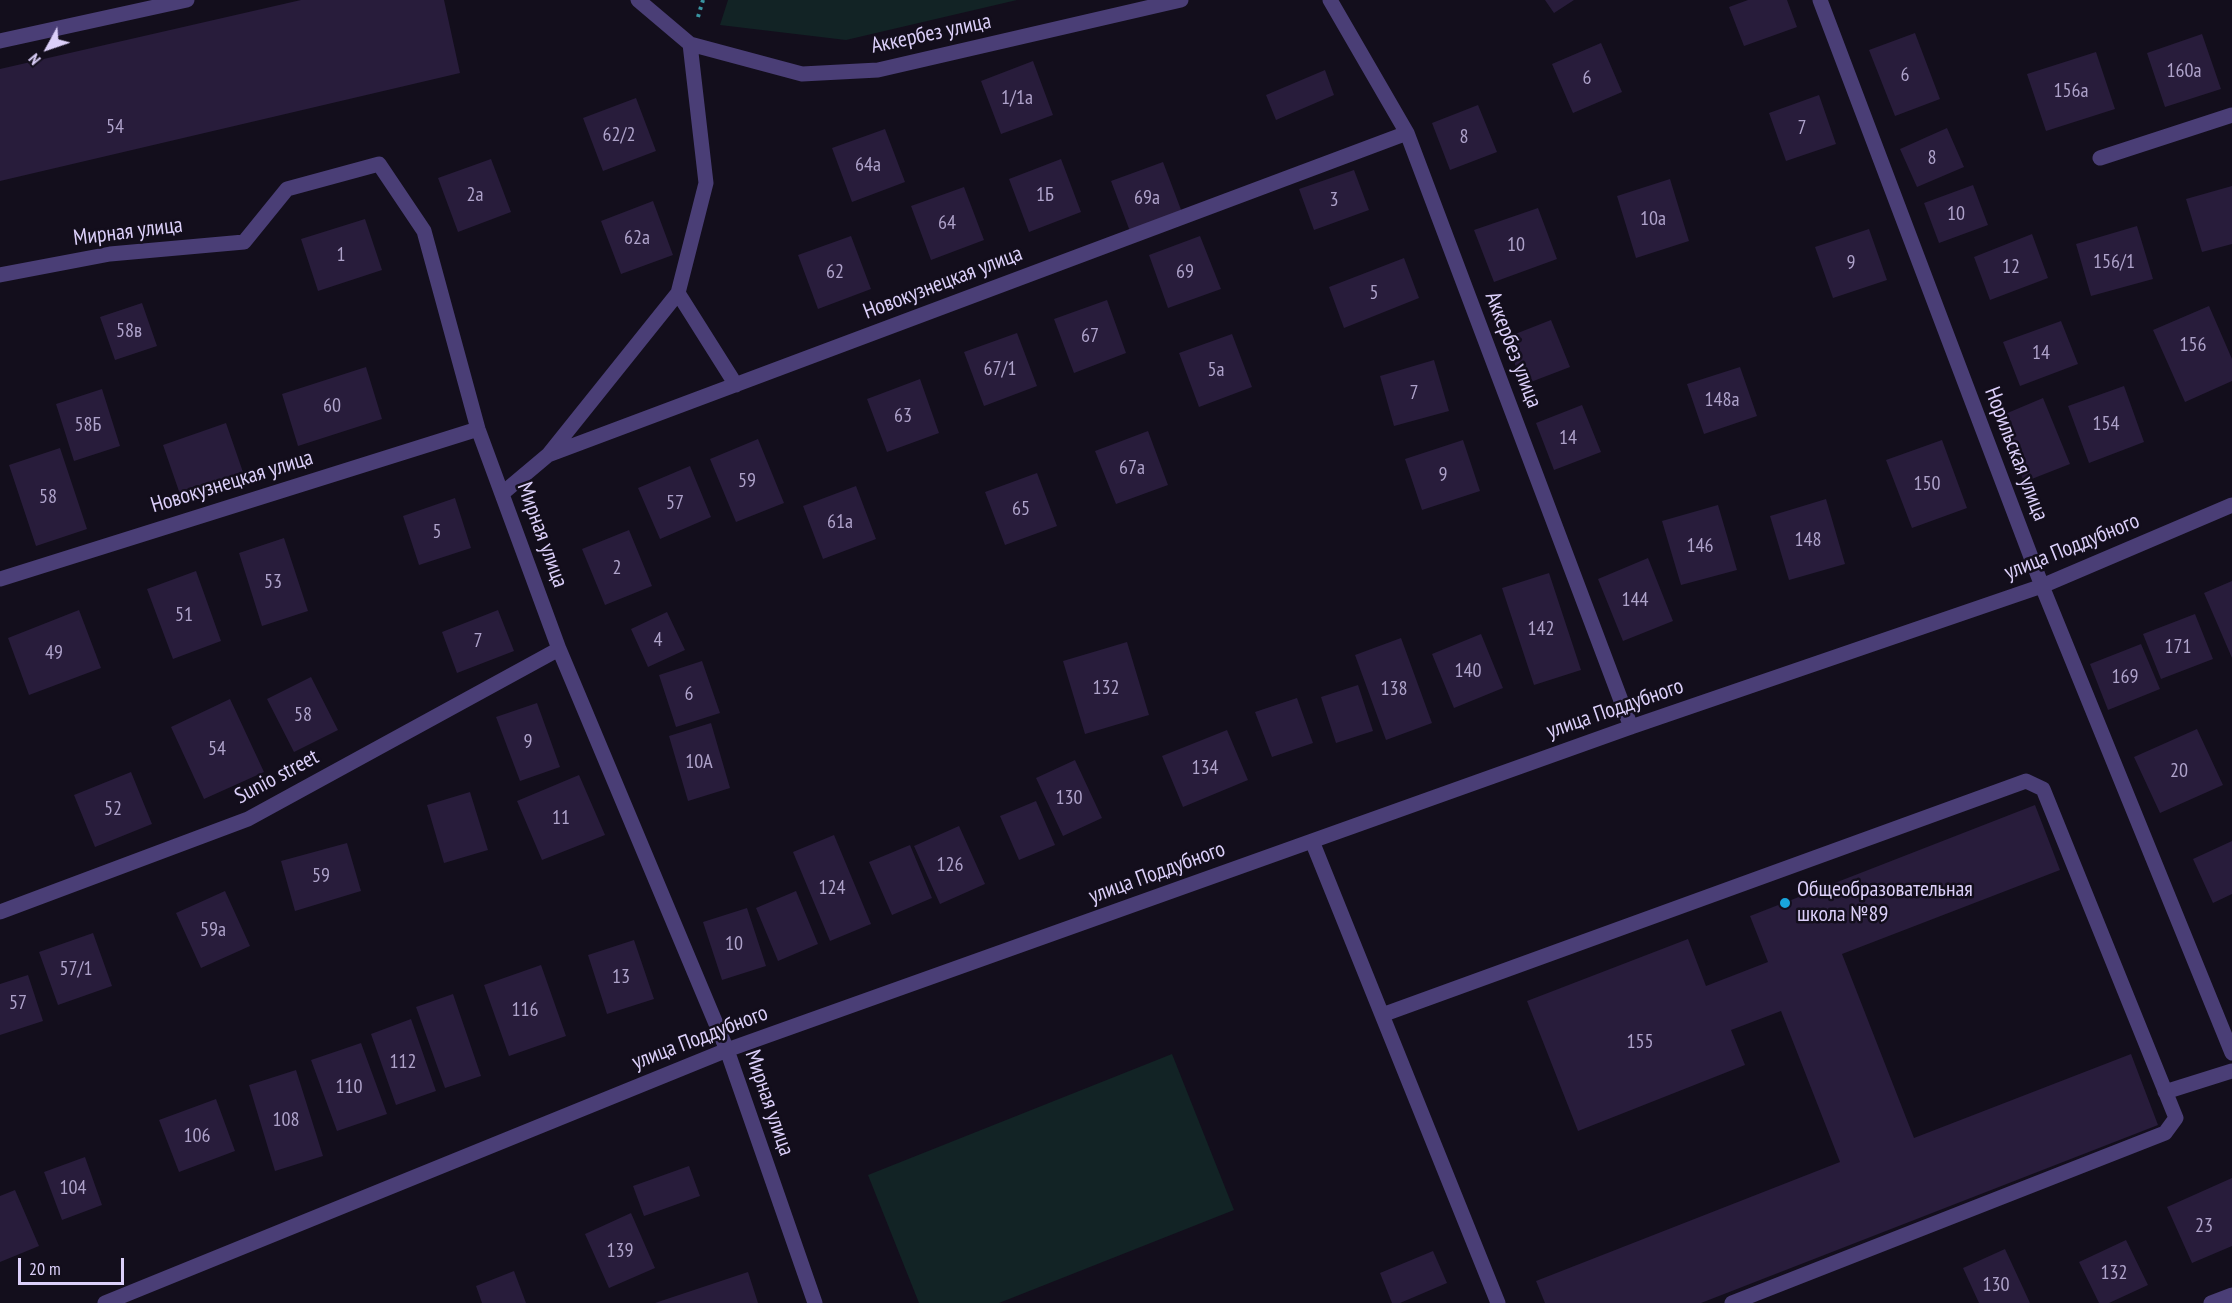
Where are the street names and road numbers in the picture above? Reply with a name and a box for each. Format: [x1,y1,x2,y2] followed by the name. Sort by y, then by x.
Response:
[869,8,993,60] street label: Аккербез улица
[72,212,184,252] street label: Мирная улица
[860,241,1026,325] street label: Новокузнецкая улица
[1479,288,1547,412] street label: Аккербез улица
[1978,383,2054,525] street label: Норильская улица
[148,445,316,519] street label: Новокузнецкая улица
[511,479,573,591] street label: Мирная улица
[2001,508,2143,586] street label: улица Поддубного
[1543,673,1687,745] street label: улица Поддубного
[231,744,323,810] street label: Sunio street
[1085,836,1229,910] street label: улица Поддубного
[628,1000,772,1076] street label: улица Поддубного
[739,1047,799,1159] street label: Мирная улица

